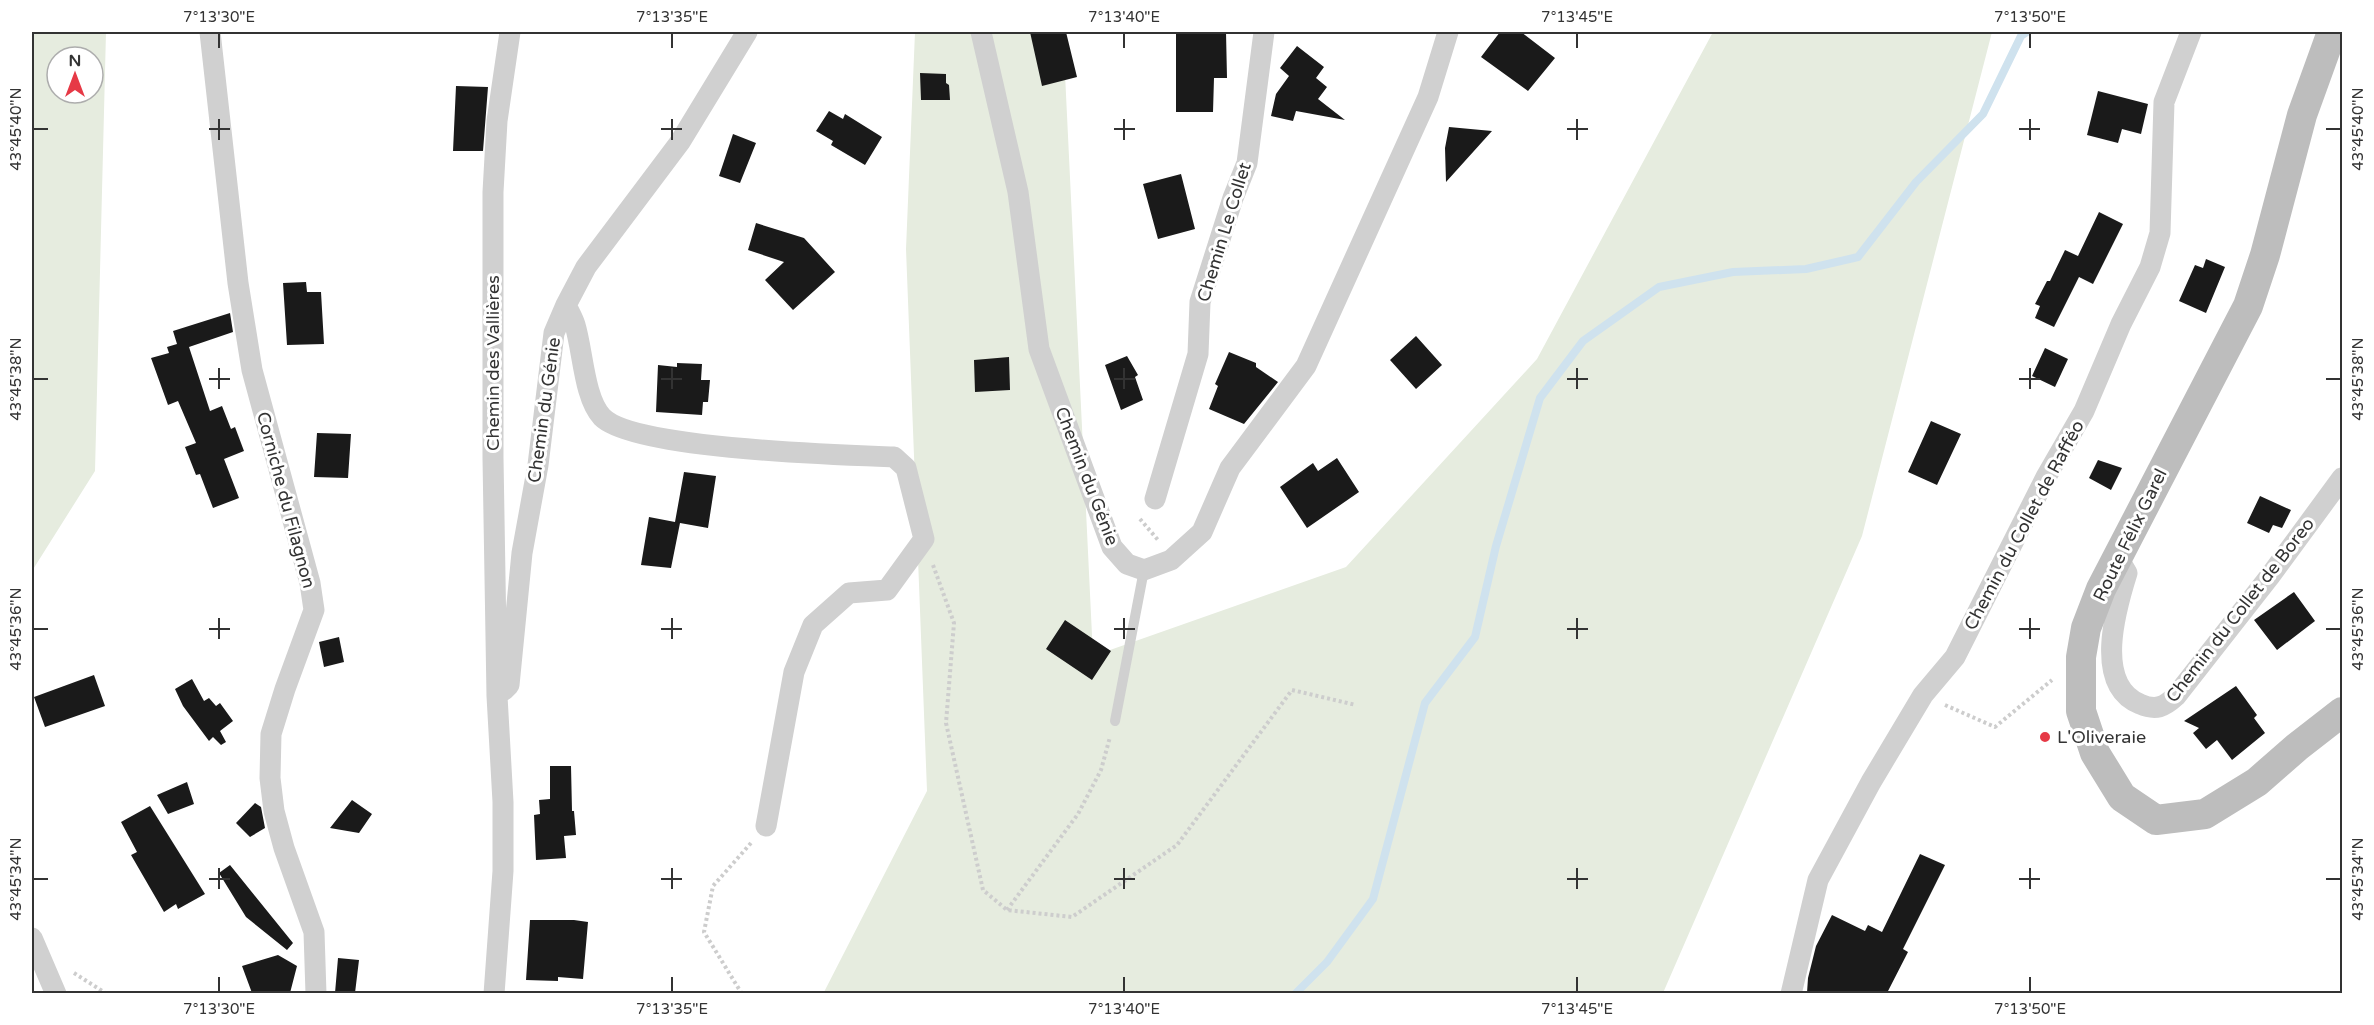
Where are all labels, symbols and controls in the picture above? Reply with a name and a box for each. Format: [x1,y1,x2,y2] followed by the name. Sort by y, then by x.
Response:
[183,8,255,26] text: 7°13'30"E
[636,8,708,26] text: 7°13'35"E
[1088,8,1160,26] text: 7°13'40"E
[1541,8,1613,26] text: 7°13'45"E
[1994,8,2066,26] text: 7°13'50"E
[45,45,105,105] north arrow
[69,51,81,71] text: N
[7,87,25,171] text: 43°45'40"N
[2349,87,2367,171] text: 43°45'40"N
[1192,159,1256,304] street label: Chemin Le Collet
[482,275,504,451] street label: Chemin des Vallières
[523,336,565,484] street label: Chemin du Génie
[7,337,25,421] text: 43°45'38"N
[2349,337,2367,421] text: 43°45'38"N
[1050,404,1124,548] street label: Chemin du Génie
[252,409,320,591] street label: Corniche du Filagnon
[1959,416,2089,634] street label: Chemin du Collet de Rafféo
[2088,465,2172,605] street label: Route Félix Garel
[2161,513,2319,707] street label: Chemin du Collet de Boreo
[7,587,25,671] text: 43°45'36"N
[2349,587,2367,671] text: 43°45'36"N
[2057,726,2146,748] place label: L'Oliveraie
[2038,730,2052,744] marker: L'Oliveraie
[7,837,25,921] text: 43°45'34"N
[2349,837,2367,921] text: 43°45'34"N
[183,1000,255,1018] text: 7°13'30"E
[636,1000,708,1018] text: 7°13'35"E
[1088,1000,1160,1018] text: 7°13'40"E
[1541,1000,1613,1018] text: 7°13'45"E
[1994,1000,2066,1018] text: 7°13'50"E

